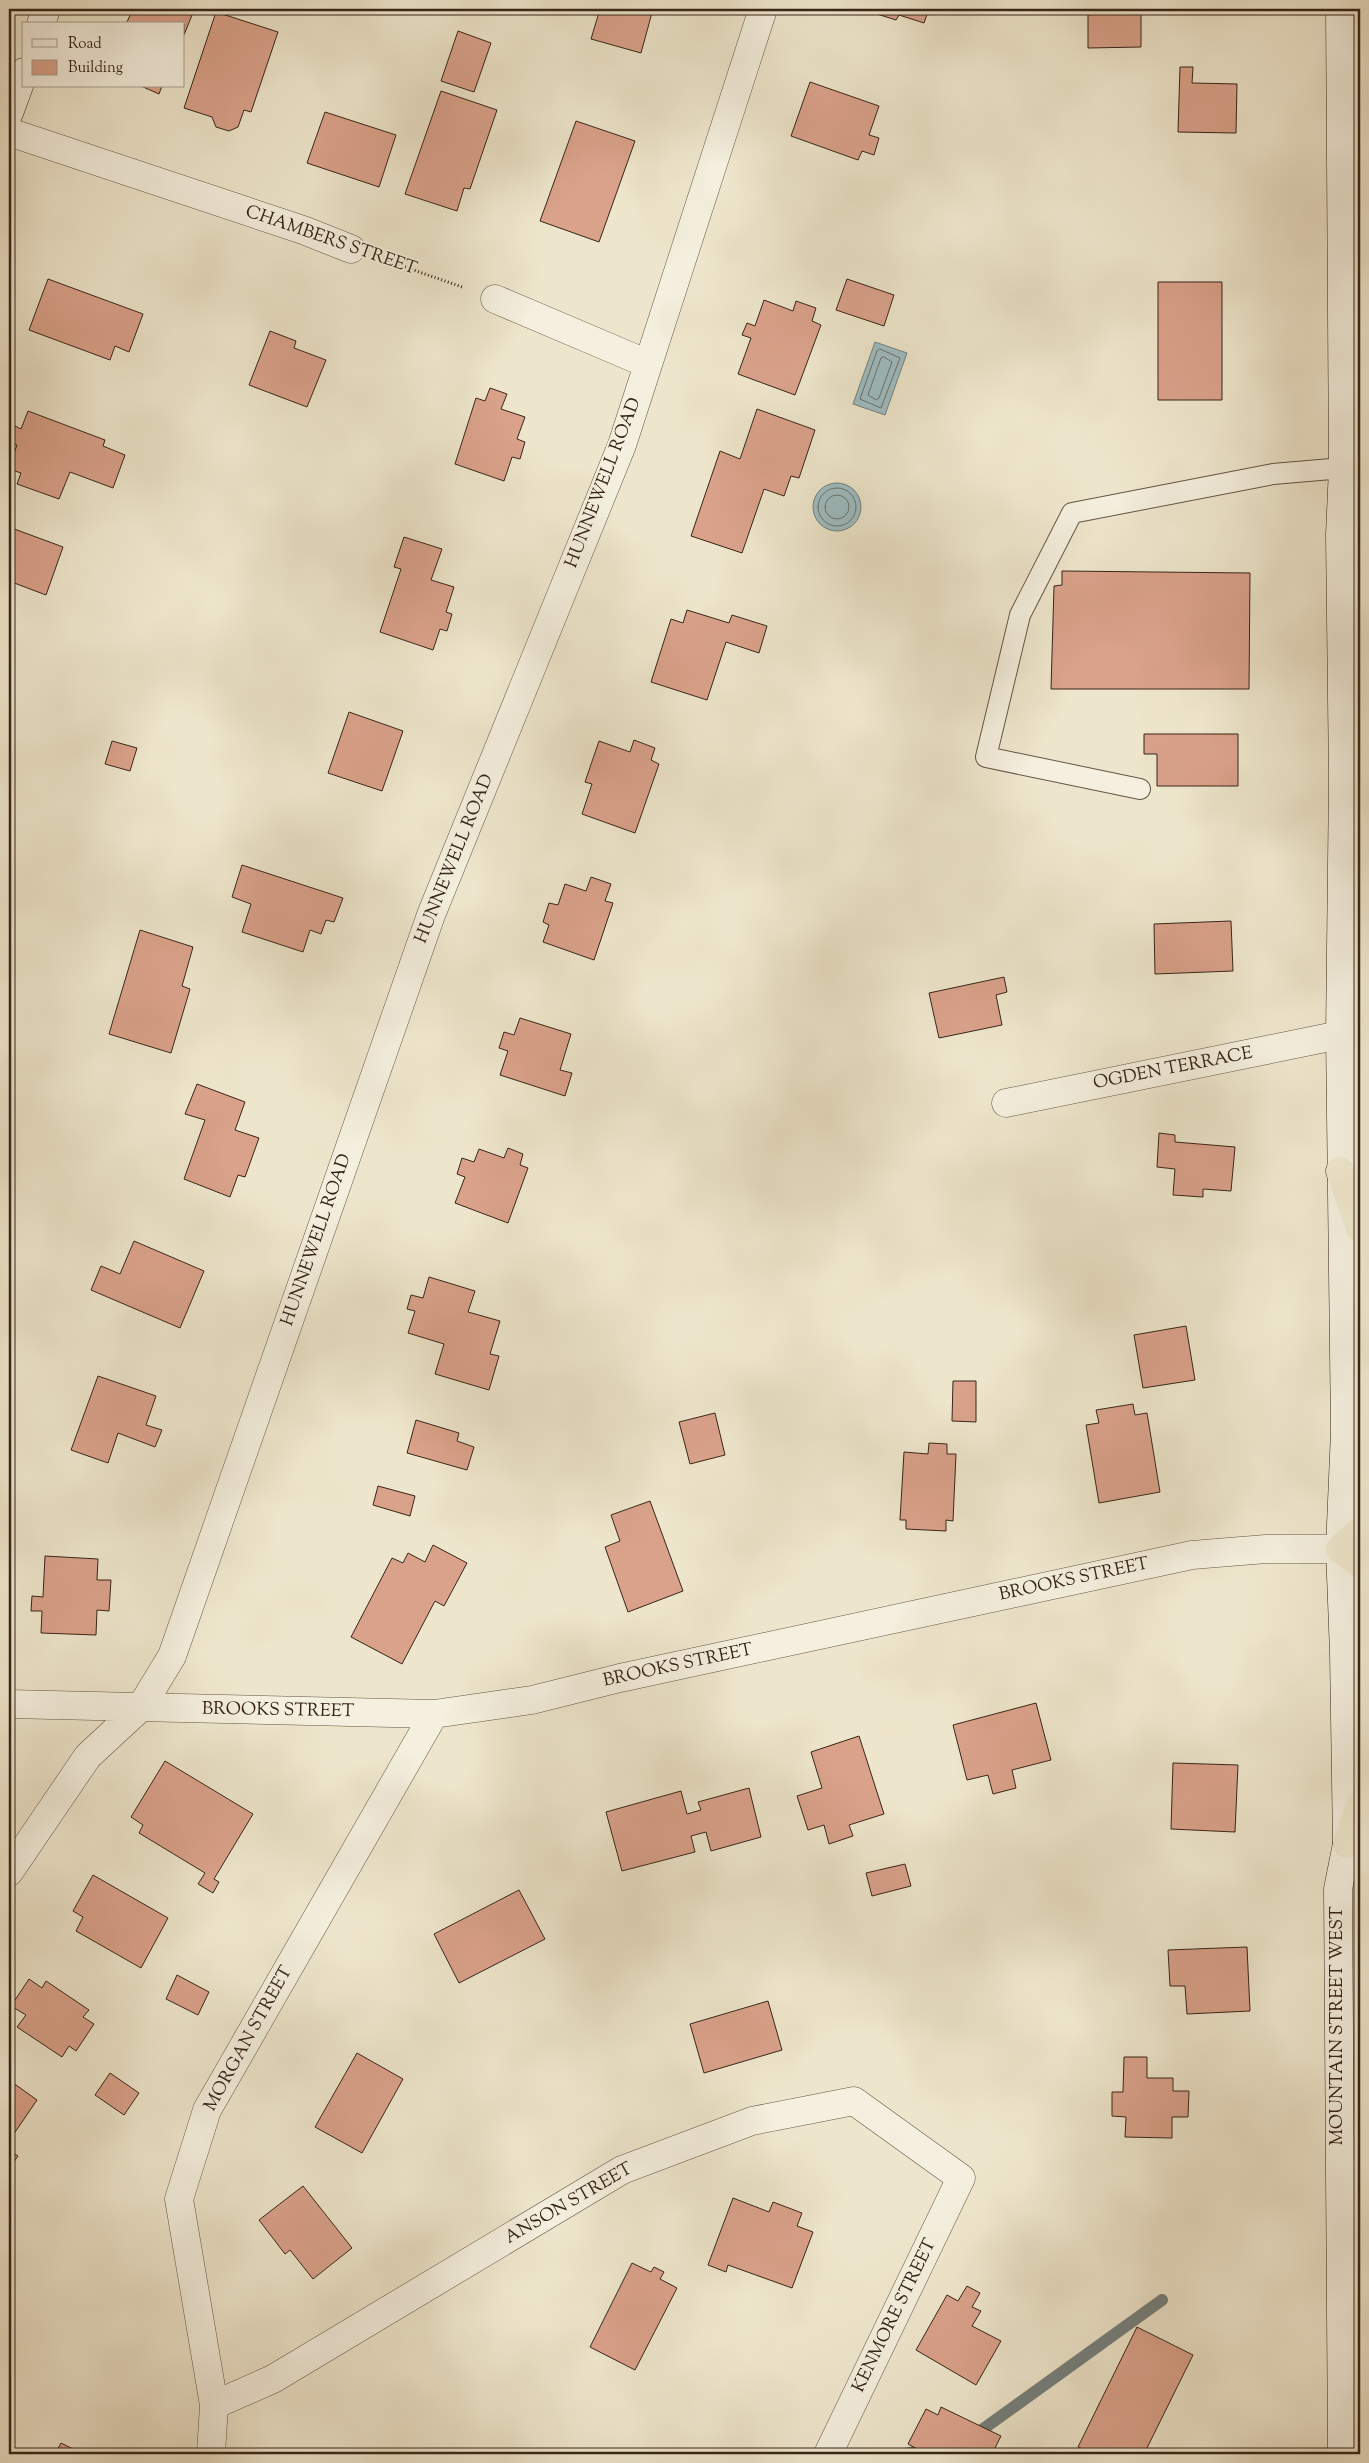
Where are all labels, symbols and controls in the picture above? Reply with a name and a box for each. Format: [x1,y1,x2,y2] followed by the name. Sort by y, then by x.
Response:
[22,22,185,88] legend
[68,34,102,55] text: Road
[68,58,123,79] text: Building
[242,199,421,283] street label: CHAMBERS STREET
[559,394,649,572] street label: HUNNEWELL ROAD
[409,770,501,948] street label: HUNNEWELL ROAD
[1091,1041,1255,1097] street label: OGDEN TERRACE
[275,1150,359,1330] street label: HUNNEWELL ROAD
[997,1551,1152,1609] street label: BROOKS STREET
[601,1637,756,1695] street label: BROOKS STREET
[202,1697,355,1725] street label: BROOKS STREET
[1325,1906,1351,2146] street label: MOUNTAIN STREET WEST
[198,1961,300,2116] street label: MORGAN STREET
[500,2157,638,2251] street label: ANSON STREET
[846,2234,944,2397] street label: KENMORE STREET

